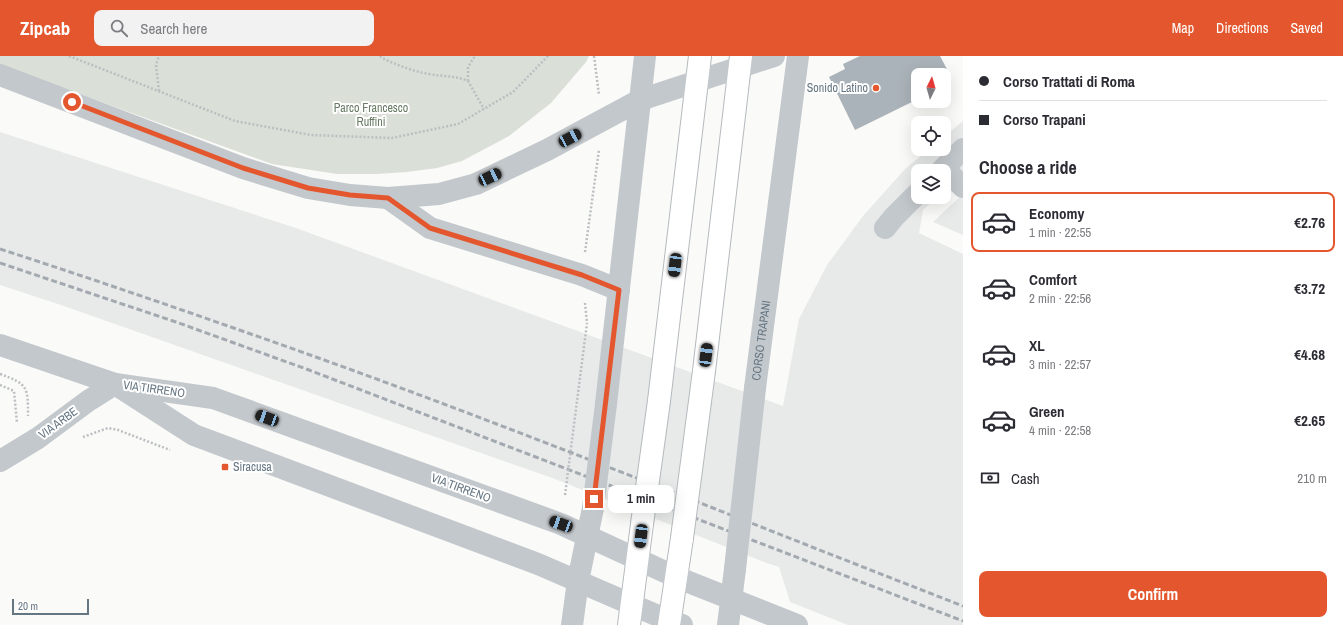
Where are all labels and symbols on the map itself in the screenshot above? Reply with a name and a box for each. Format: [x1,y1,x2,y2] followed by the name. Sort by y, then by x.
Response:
[911,68,951,108] north arrow
[807,80,868,96] place label: Sonido Latino
[871,83,881,93] marker: Sonido Latino
[63,93,81,111] route start
[334,100,408,130] park label: Parco Francesco Ruffini
[557,127,583,149] car
[477,166,503,188] car
[668,252,682,278] car
[748,299,774,381] street label: CORSO TRAPANI
[699,342,713,368] car
[122,377,186,401] street label: VIA TIRRENO
[35,404,81,442] street label: VIA ARBE
[254,408,280,428] car
[233,459,272,475] place label: Siracusa
[220,462,230,472] marker: Siracusa
[429,470,493,506] street label: VIA TIRRENO
[608,485,674,513] callout: 1 min
[585,490,603,508] route end
[548,514,574,534] car
[634,523,648,549] car
[12,597,89,616] scale bar

